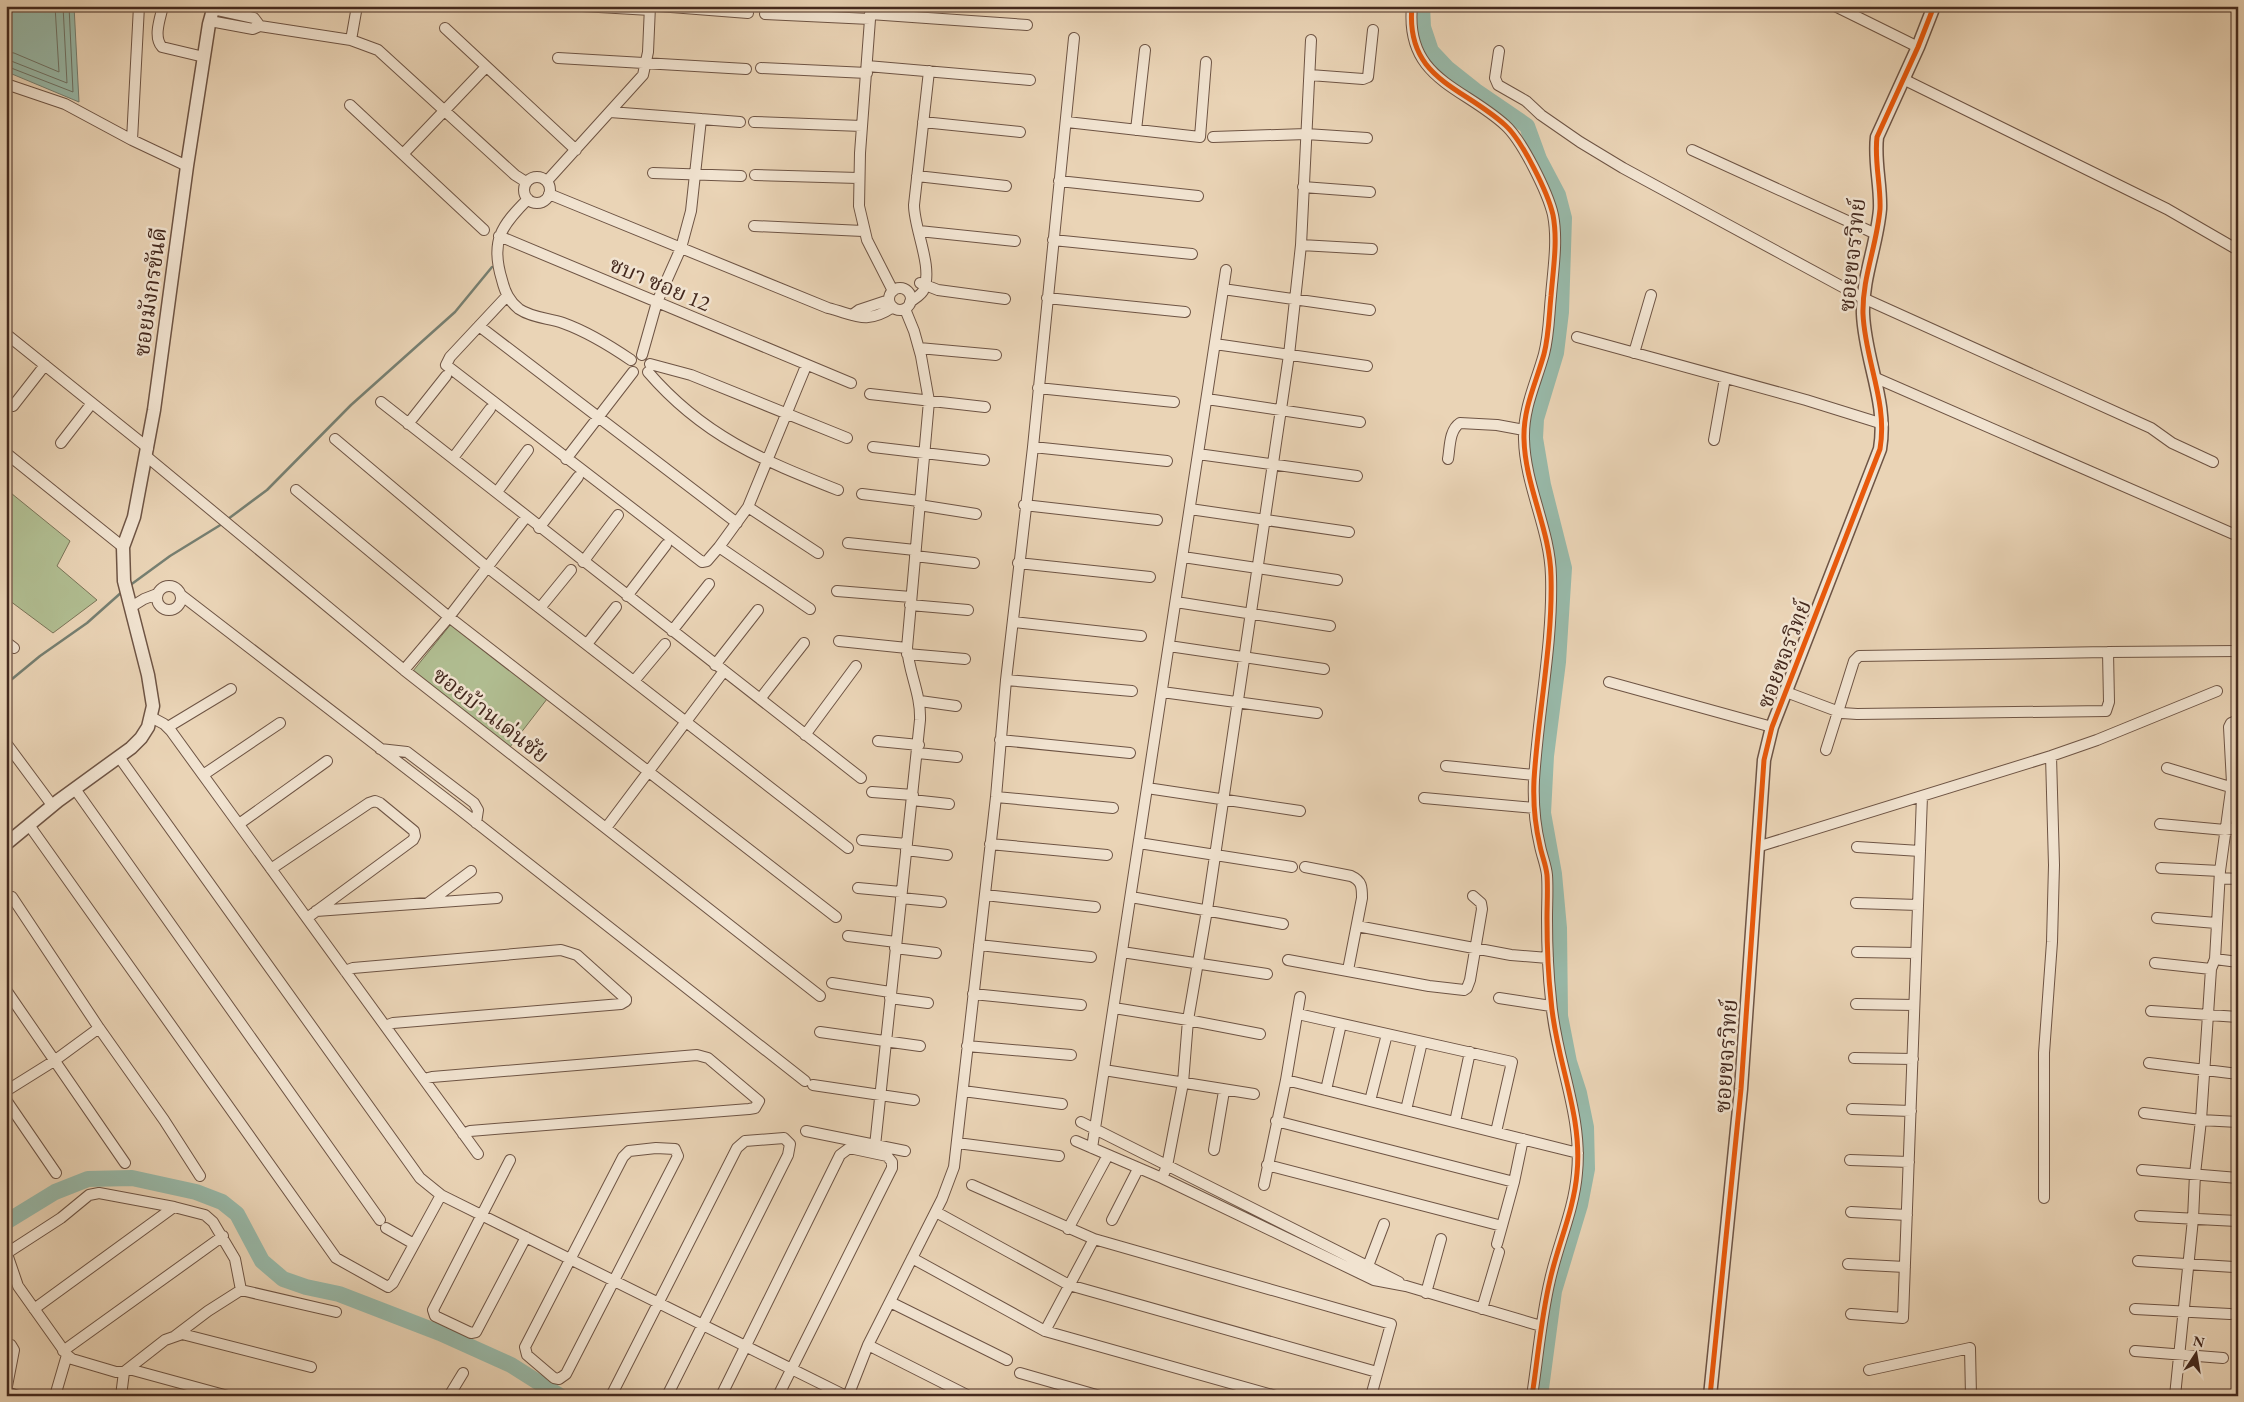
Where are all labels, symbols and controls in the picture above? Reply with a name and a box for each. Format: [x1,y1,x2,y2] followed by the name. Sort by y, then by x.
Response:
[1832,197,1872,313] street label: ซอยขจรวิทย์
[127,226,173,358] street label: ซอยมังกรขันดี
[605,250,715,318] street label: ชบา ซอย 12
[1750,596,1818,712] street label: ซอยขจรวิทย์
[427,660,555,770] street label: ซอยบ้านเด่นชัย
[1708,998,1744,1114] street label: ซอยขจรวิทย์
[2172,1330,2222,1380] north arrow
[2191,1331,2207,1351] text: N

